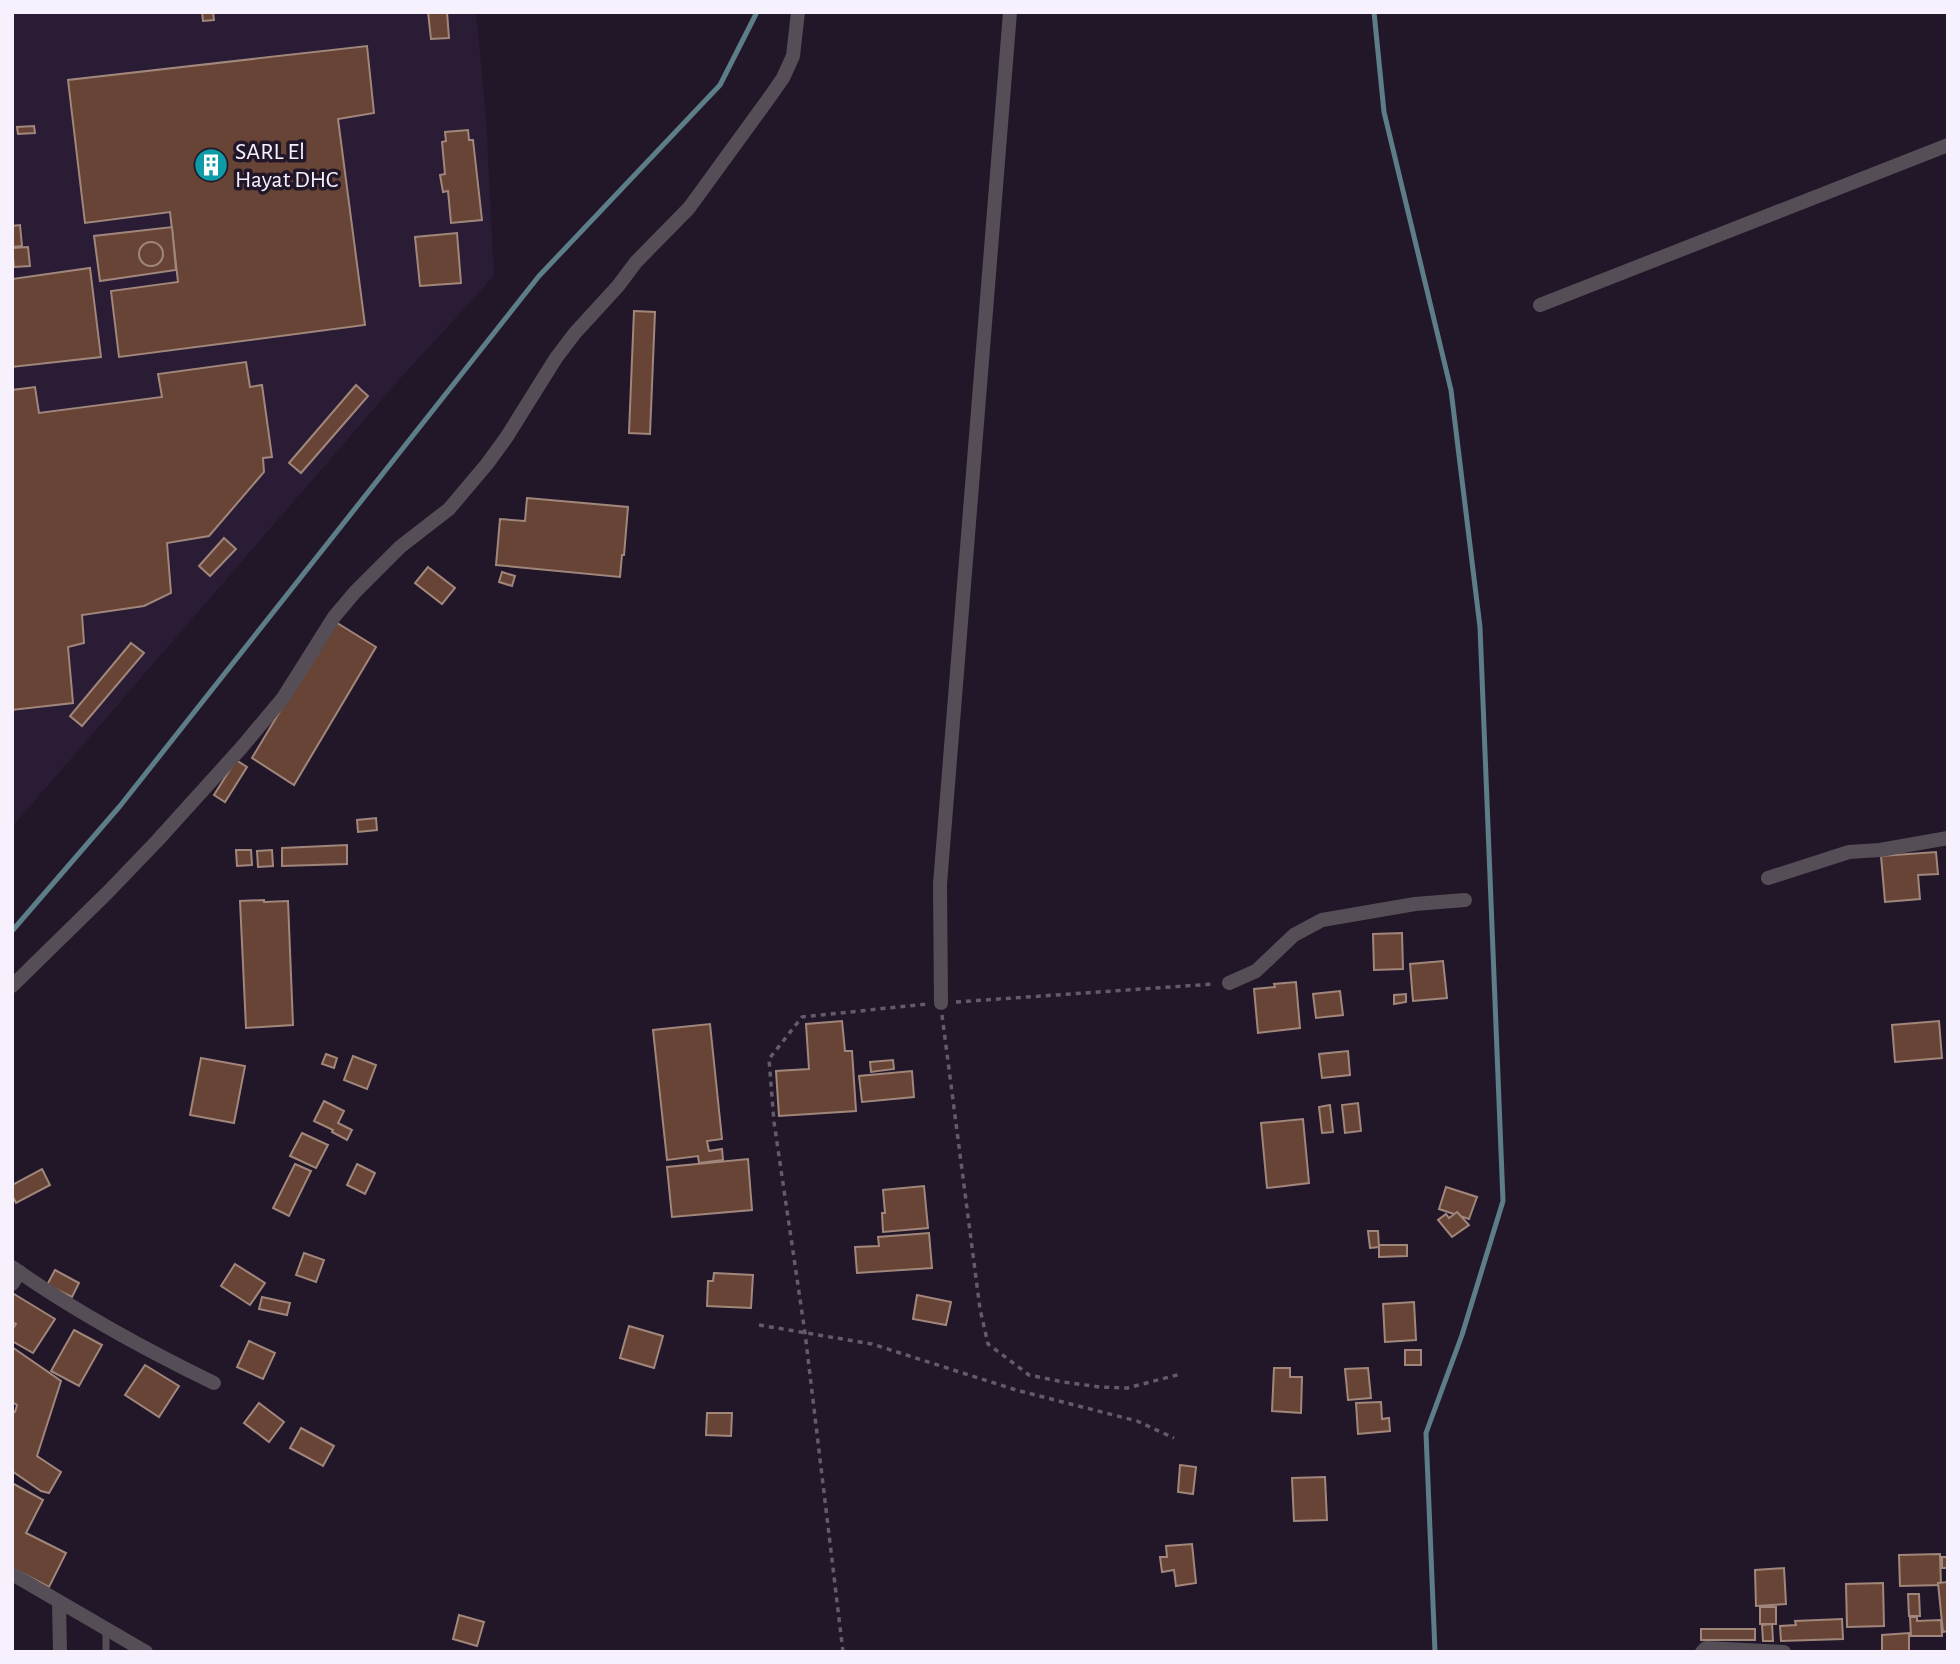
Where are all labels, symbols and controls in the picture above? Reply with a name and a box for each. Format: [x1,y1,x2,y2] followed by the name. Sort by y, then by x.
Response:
[235,140,338,192] place label: SARL El Hayat DHC
[192,146,230,184] building icon: SARL El Hayat DHC

